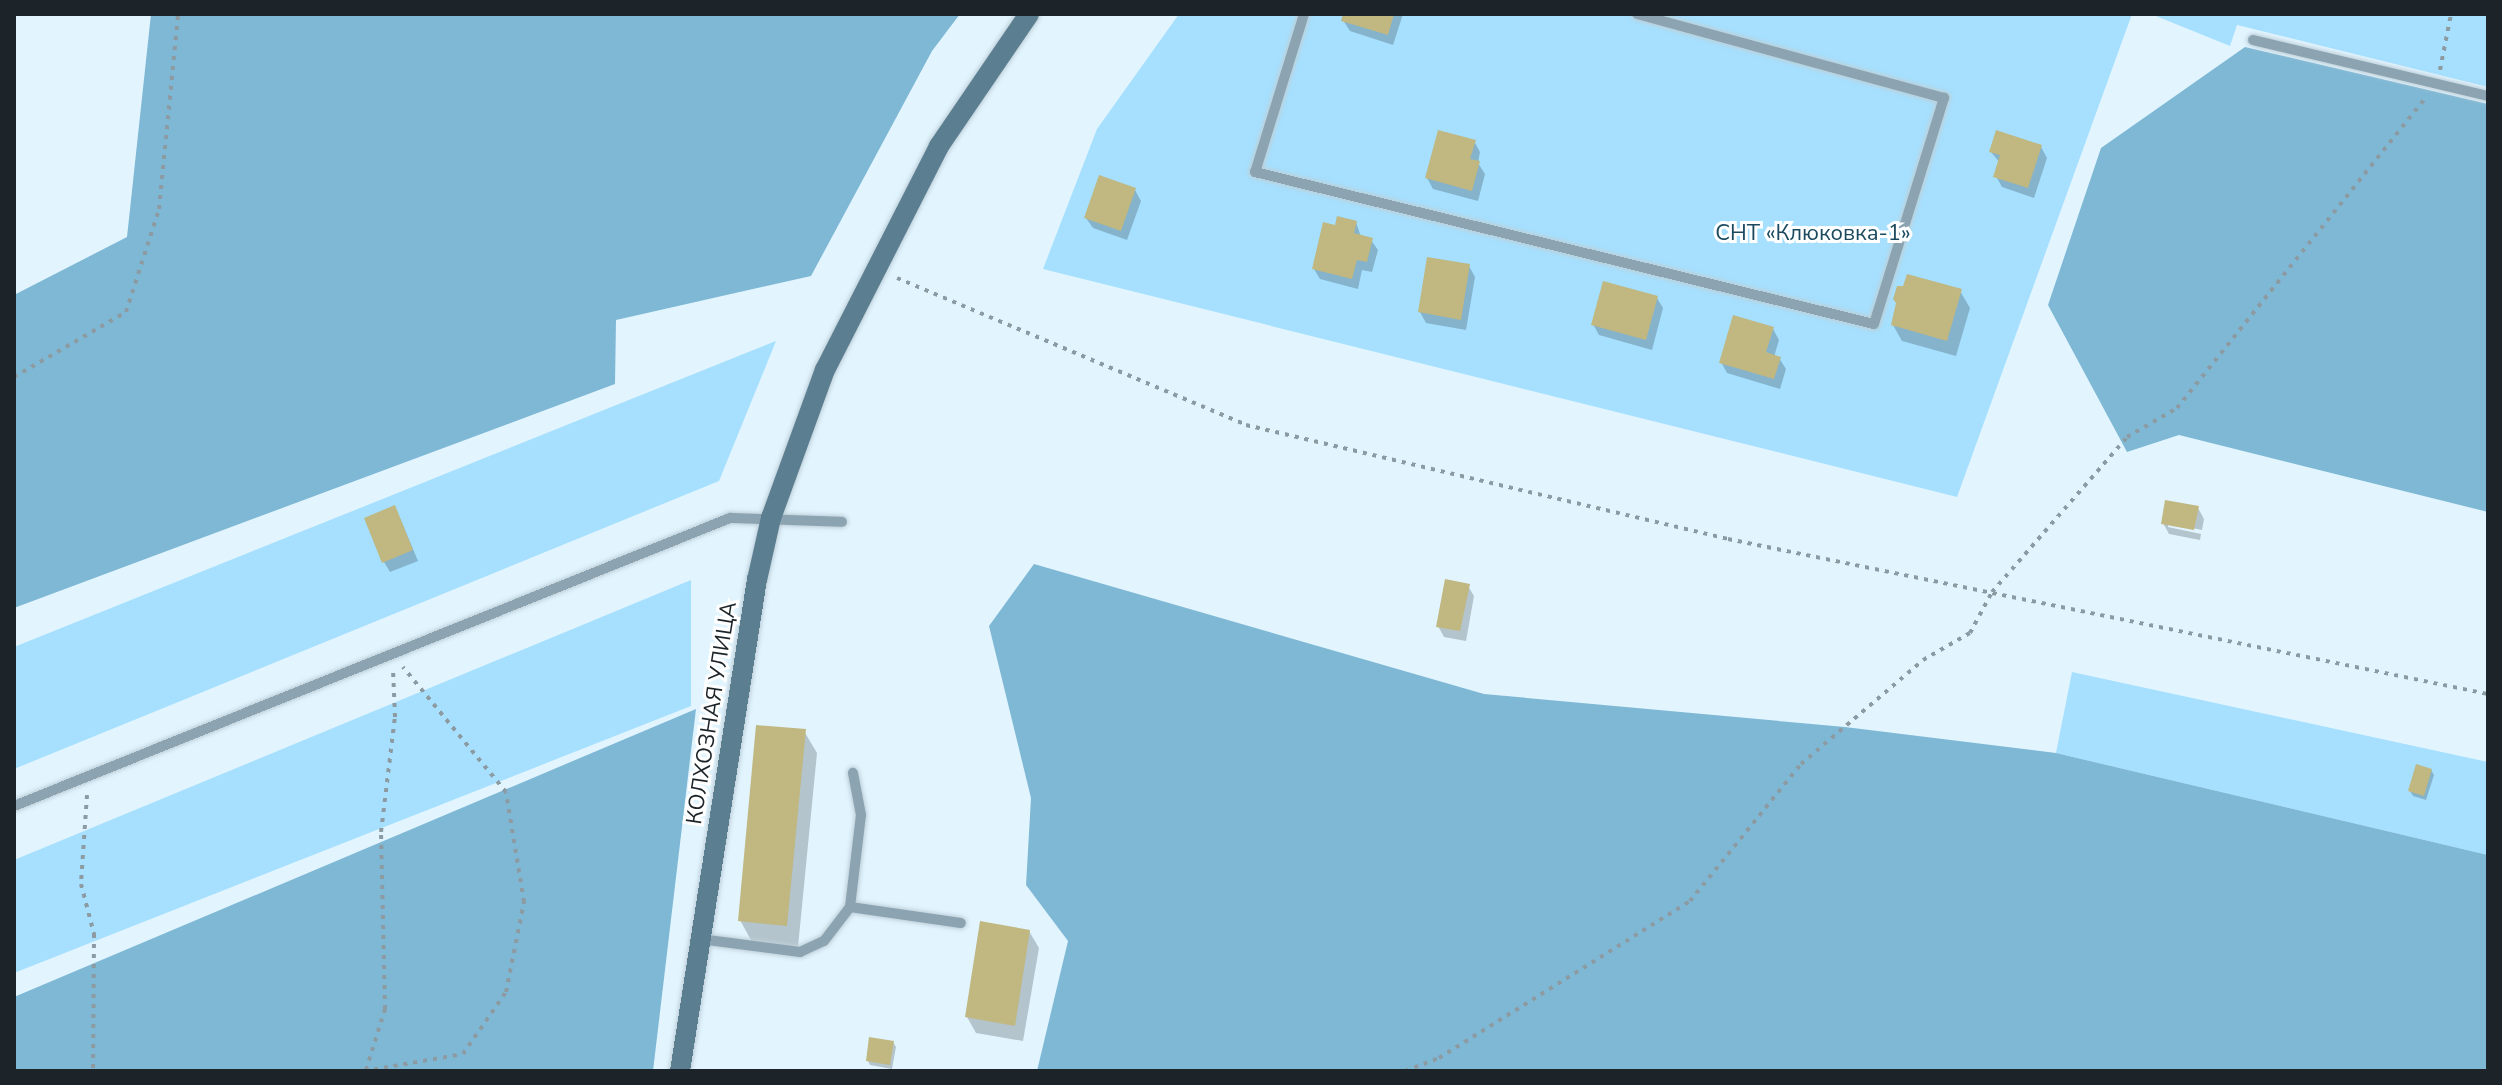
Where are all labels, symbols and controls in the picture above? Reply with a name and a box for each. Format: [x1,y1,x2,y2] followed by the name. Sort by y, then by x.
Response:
[1715,221,1911,247] park label: СНТ «Клюковка-1»
[681,600,743,826] street label: КОЛХОЗНАЯ УЛИЦА

